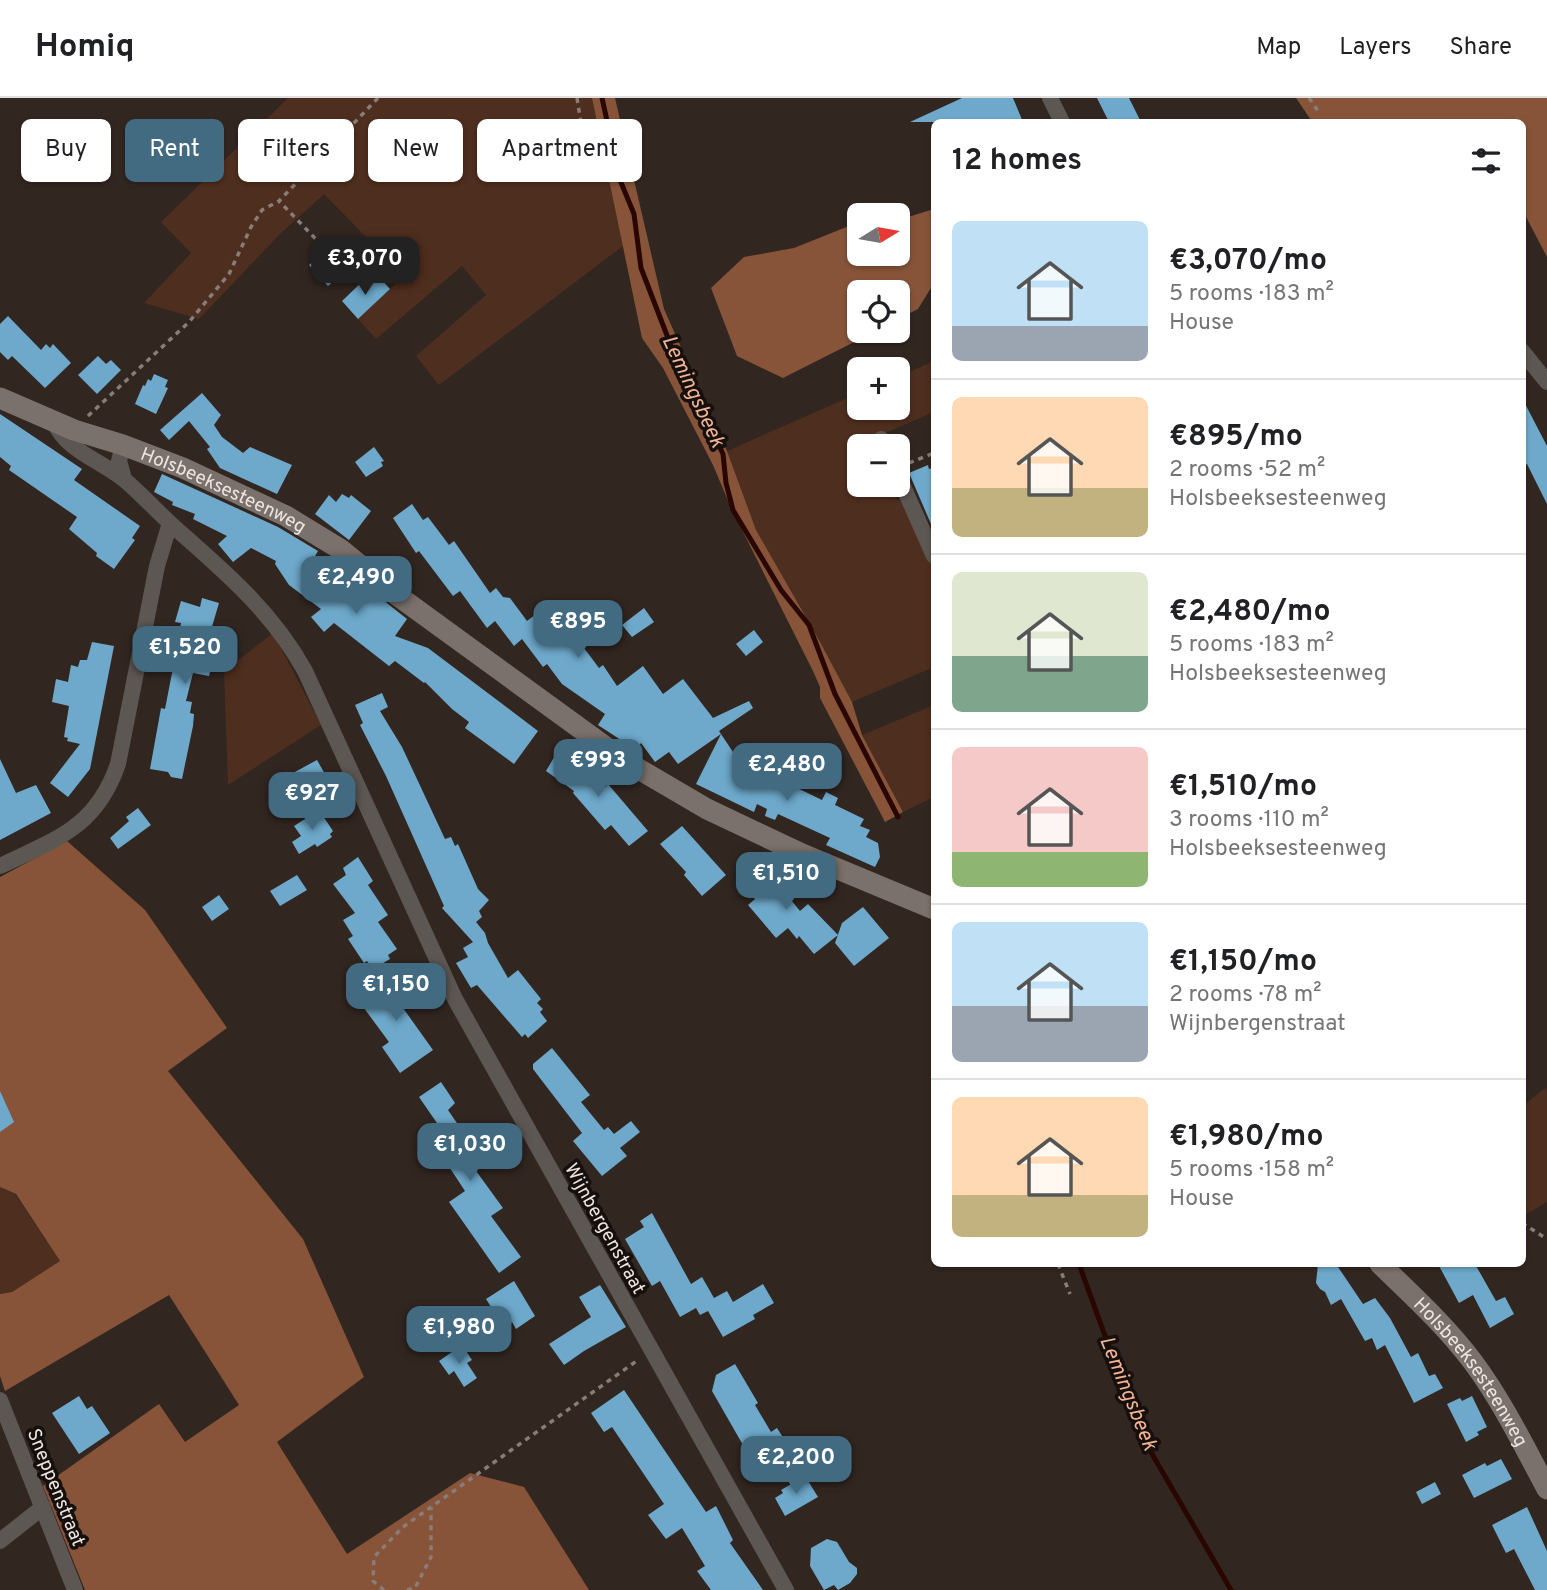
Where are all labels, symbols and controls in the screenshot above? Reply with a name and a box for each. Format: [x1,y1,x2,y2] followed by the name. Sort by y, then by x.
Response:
[35,27,135,69] text: Homiq
[1256,33,1301,63] text: Map
[1339,33,1411,63] text: Layers
[1449,33,1512,63] text: Share
[21,119,111,182] chip: Buy
[125,119,224,182] chip: Rent
[238,119,354,182] chip: Filters
[368,119,463,182] chip: New
[477,119,642,182] chip: Apartment
[1467,142,1505,180] icon: filters
[952,143,1082,180] text: 12 homes
[847,203,910,266] north arrow
[847,203,910,497] map controls
[308,238,422,297] pin: €3,070
[1169,243,1327,280] text: €3,070/mo
[327,245,403,274] text: €3,070
[1008,249,1092,333] icon: home
[847,280,910,343] button: locate
[1169,280,1334,309] text: 5 rooms · 183 m²
[1169,309,1234,338] text: House
[655,331,731,453] water label: Lemingsbeek
[847,357,910,420] button: +
[1169,419,1303,456] text: €895/mo
[1008,425,1092,509] icon: home
[847,434,910,497] button: −
[137,443,310,540] street label: Holsbeeksesteenweg
[1169,456,1325,485] text: 2 rooms · 52 m²
[1169,485,1387,514] text: Holsbeeksesteenweg
[299,556,413,616] pin: €2,490
[317,564,395,593] text: €2,490
[1169,594,1330,631] text: €2,480/mo
[1008,600,1092,684] icon: home
[537,601,619,660] pin: €895
[549,608,607,637] text: €895
[128,626,242,686] pin: €1,520
[1169,631,1334,660] text: 5 rooms · 183 m²
[148,634,222,663] text: €1,520
[1169,660,1387,689] text: Holsbeeksesteenweg
[557,740,639,799] pin: €993
[730,744,844,803] pin: €2,480
[570,747,626,776] text: €993
[748,751,826,780] text: €2,480
[1169,769,1317,806] text: €1,510/mo
[271,772,353,832] pin: €927
[1008,775,1092,859] icon: home
[285,780,339,809] text: €927
[1169,806,1329,835] text: 3 rooms · 110 m²
[1169,835,1387,864] text: Holsbeeksesteenweg
[729,852,843,912] pin: €1,510
[752,860,820,889] text: €1,510
[1169,944,1317,981] text: €1,150/mo
[1008,950,1092,1034] icon: home
[339,964,453,1023] pin: €1,150
[362,971,430,1000] text: €1,150
[1169,981,1322,1010] text: 2 rooms · 78 m²
[1169,1010,1346,1039] text: Wijnbergenstraat
[1169,1119,1324,1156] text: €1,980/mo
[413,1124,527,1183] pin: €1,030
[1008,1125,1092,1209] icon: home
[433,1131,507,1160] text: €1,030
[1169,1156,1334,1185] text: 5 rooms · 158 m²
[558,1159,650,1299] street label: Wijnbergenstraat
[1169,1185,1234,1214] text: House
[1407,1293,1532,1451] street label: Holsbeeksesteenweg
[402,1306,516,1366] pin: €1,980
[422,1314,496,1343] text: €1,980
[1092,1332,1163,1455] water label: Lemingsbeek
[21,1425,90,1550] street label: Sneppenstraat
[739,1436,853,1496] pin: €2,200
[757,1444,835,1473] text: €2,200

